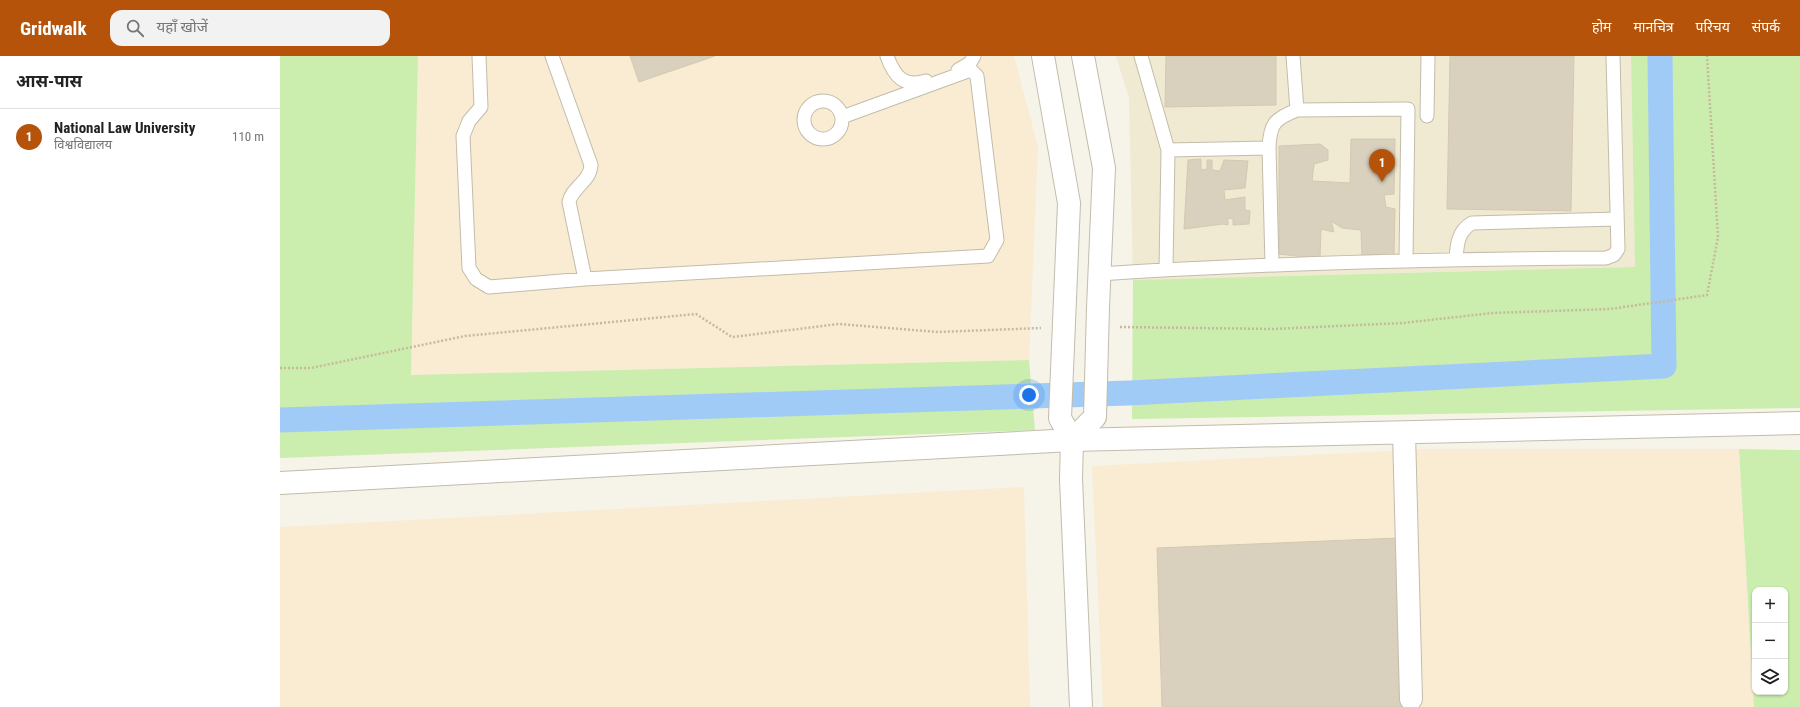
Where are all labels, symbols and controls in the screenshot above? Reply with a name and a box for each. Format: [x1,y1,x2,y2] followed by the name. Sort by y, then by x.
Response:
[110,10,390,46] search box
[20,17,86,40] text: Gridwalk
[124,17,146,39] icon: search
[156,18,208,36] text: यहाँ खोजें
[1592,19,1611,35] text: होम
[1633,19,1674,35] text: मानचित्र
[1696,19,1730,35] text: परिचय
[1752,19,1780,35] text: संपर्क
[16,71,82,91] text: आस-पास
[54,119,195,137] text: National Law University
[26,129,32,144] text: 1
[232,129,264,144] text: 110 m
[54,137,112,152] text: विश्वविद्यालय
[1369,149,1395,182] pin: 1
[1019,385,1039,405] your location
[1752,587,1788,695] map controls
[1752,587,1788,623] button: +
[1752,623,1788,659] button: −
[1752,659,1788,695] button: layers

